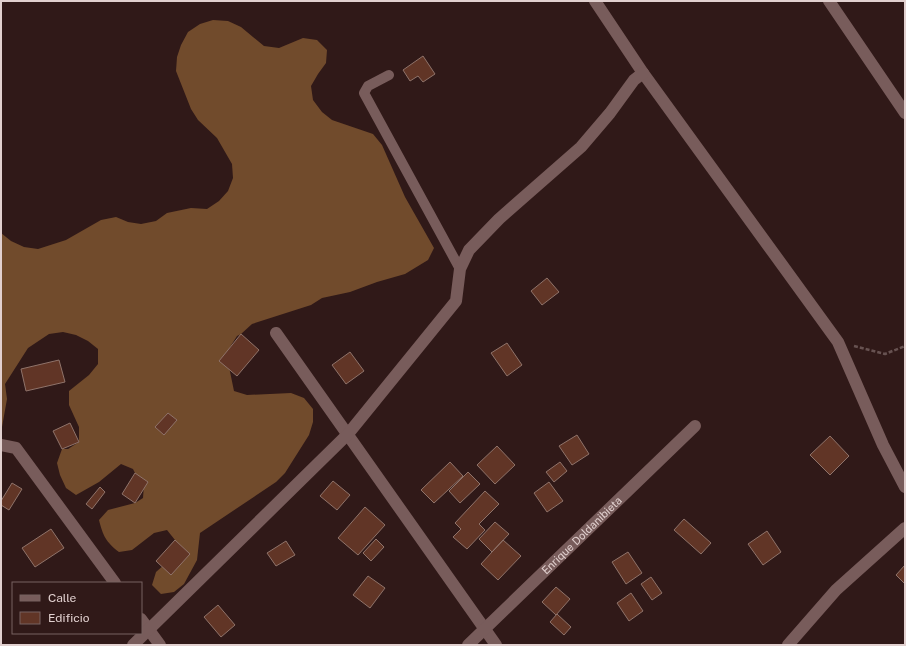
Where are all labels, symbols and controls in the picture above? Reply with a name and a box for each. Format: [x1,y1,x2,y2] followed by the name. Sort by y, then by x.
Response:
[539,494,624,577] street label: Enrique Doldanibieta
[12,582,142,634] legend
[48,591,77,605] text: Calle
[48,611,90,625] text: Edificio

